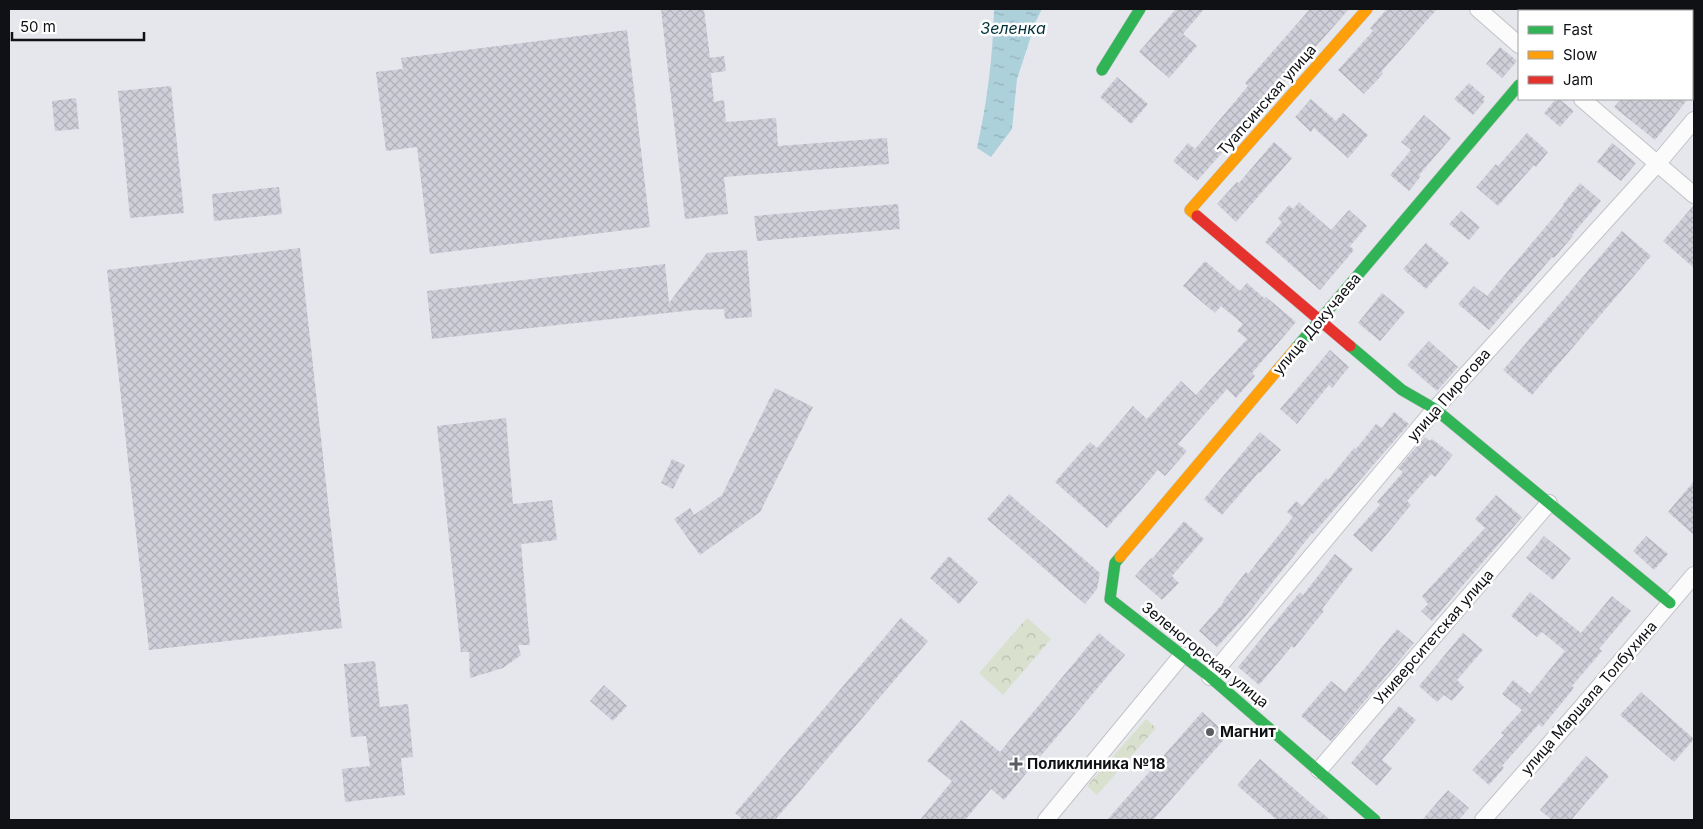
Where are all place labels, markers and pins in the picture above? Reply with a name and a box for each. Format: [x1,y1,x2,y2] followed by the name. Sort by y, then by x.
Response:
[1220,722,1276,741] place label: Магнит
[1204,726,1216,738] marker: Магнит
[1027,754,1166,773] place label: Поликлиника №18
[1009,757,1023,771] marker: Поликлиника №18

